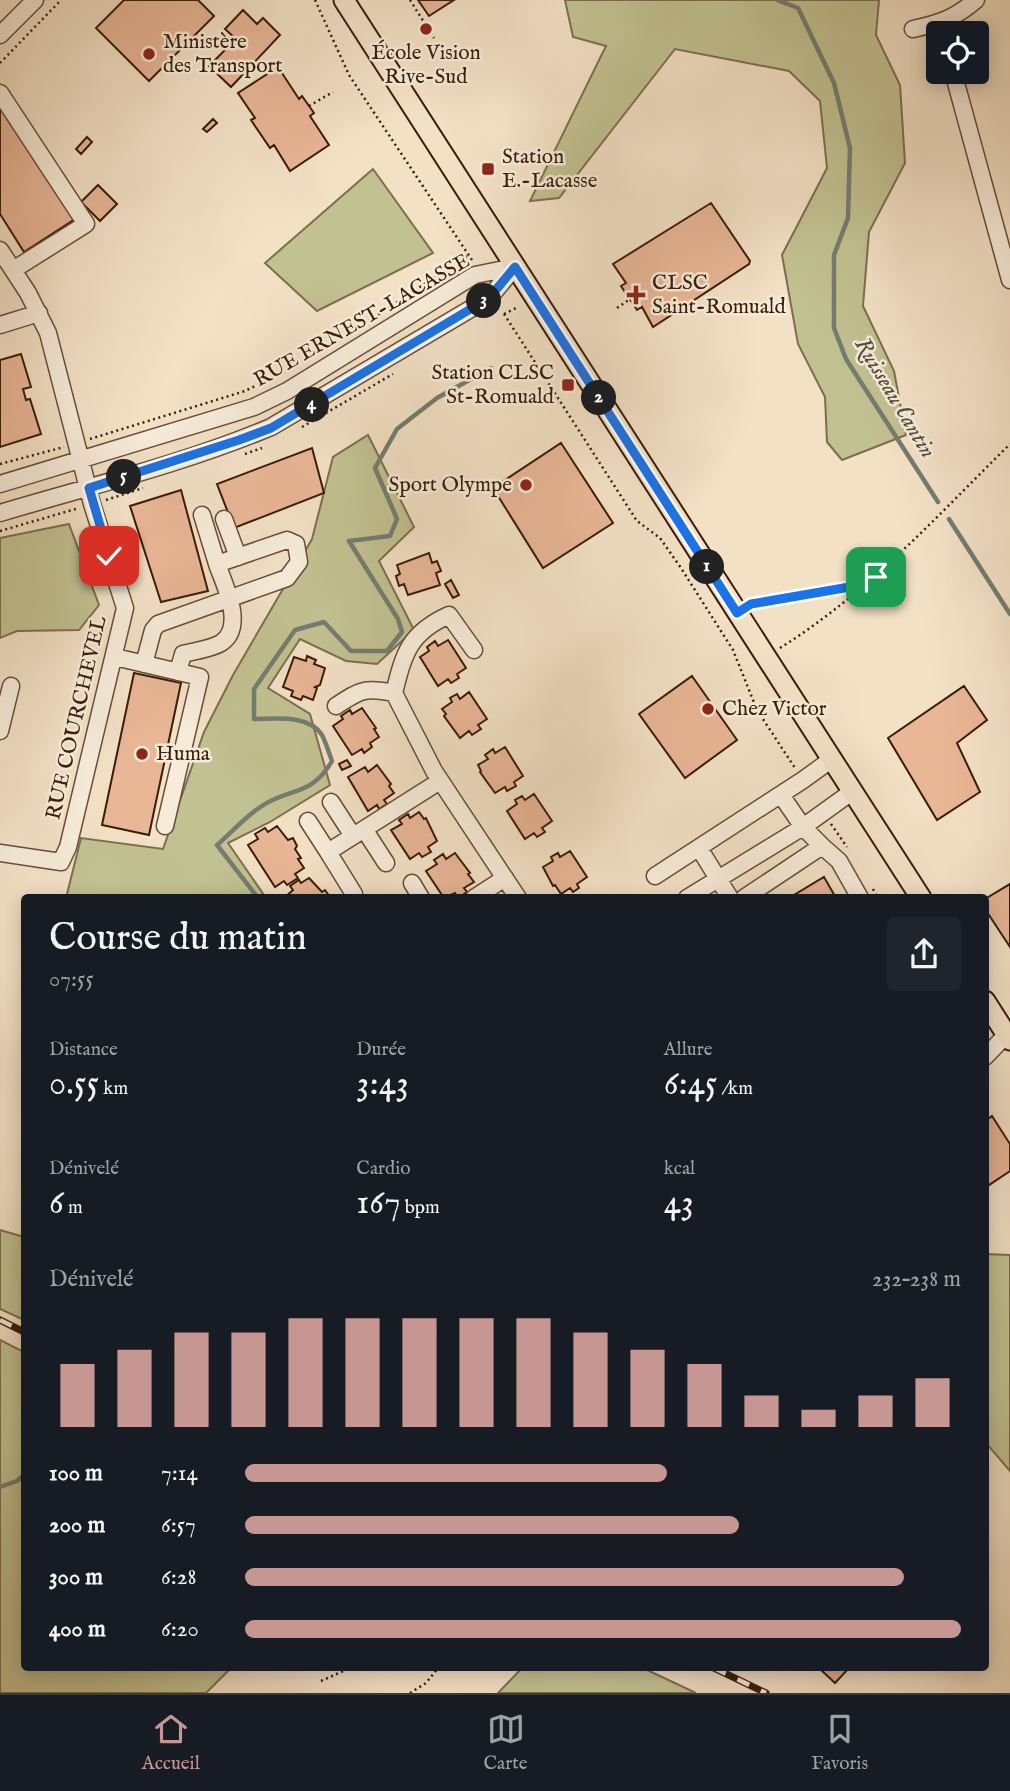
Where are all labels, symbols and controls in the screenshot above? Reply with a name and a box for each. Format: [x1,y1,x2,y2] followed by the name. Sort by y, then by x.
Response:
[418,21,434,37] marker: École Vision Rive-Sud
[926,21,989,84] map controls
[926,21,989,84] button: locate
[163,29,282,80] place label: Ministère des Transport
[371,39,481,91] place label: École Vision Rive-Sud
[141,46,157,62] marker: Ministère des Transport
[502,144,598,195] place label: Station E.-Lacasse
[480,161,496,177] marker: Station E.-Lacasse
[249,248,475,394] street label: RUE ERNEST-LACASSE
[652,270,786,321] place label: CLSC Saint-Romuald
[466,284,502,318] pin: 3
[626,285,646,305] marker: CLSC Saint-Romuald
[480,288,487,312] text: 3
[848,332,942,464] water label: Ruisseau Cantin
[431,360,555,411] place label: Station CLSC St-Romuald
[560,377,576,393] marker: Station CLSC St-Romuald
[582,380,616,416] pin: 2
[594,385,603,409] text: 2
[294,388,330,422] pin: 4
[307,392,316,416] text: 4
[106,460,142,494] pin: 5
[120,464,127,488] text: 5
[389,472,512,499] place label: Sport Olympe
[518,477,534,493] marker: Sport Olympe
[79,526,139,586] pin
[90,537,128,575] icon: check
[846,547,906,607] pin
[690,550,724,584] pin: 1
[703,554,710,578] text: 1
[857,558,895,596] icon: arrive
[40,613,114,822] street label: RUE COURCHEVEL
[722,696,827,723] place label: Chez Victor
[700,701,716,717] marker: Chez Victor
[156,741,211,768] place label: Huma
[134,746,150,762] marker: Huma
[49,915,307,963] text: Course du matin
[887,917,961,991] button: share
[49,965,94,994] text: 07:55
[49,1038,118,1062] text: Distance
[356,1038,406,1062] text: Durée
[664,1038,712,1062] text: Allure
[49,1062,99,1107] text: 0.55
[356,1062,409,1107] text: 3:43
[664,1062,717,1107] text: 6:45
[99,1077,128,1101] text: km
[717,1077,753,1101] text: /km
[49,1157,119,1181] text: Dénivelé
[356,1157,410,1181] text: Cardio
[664,1157,695,1181] text: kcal
[49,1181,64,1226] text: 6
[356,1181,401,1226] text: 167
[664,1181,694,1226] text: 43
[64,1196,83,1220] text: m
[401,1196,440,1220] text: bpm
[49,1265,134,1294] text: Dénivelé
[872,1265,961,1294] text: 232–238 m
[49,1459,103,1488] text: 100 m
[161,1459,198,1488] text: 7:14
[49,1511,105,1540] text: 200 m
[161,1511,196,1540] text: 6:57
[49,1563,103,1592] text: 300 m
[161,1563,197,1592] text: 6:28
[49,1615,106,1644] text: 400 m
[161,1615,199,1644] text: 6:20
[142,1710,200,1776] tab: Accueil
[484,1710,528,1776] tab: Carte
[811,1710,868,1776] tab: Favoris

